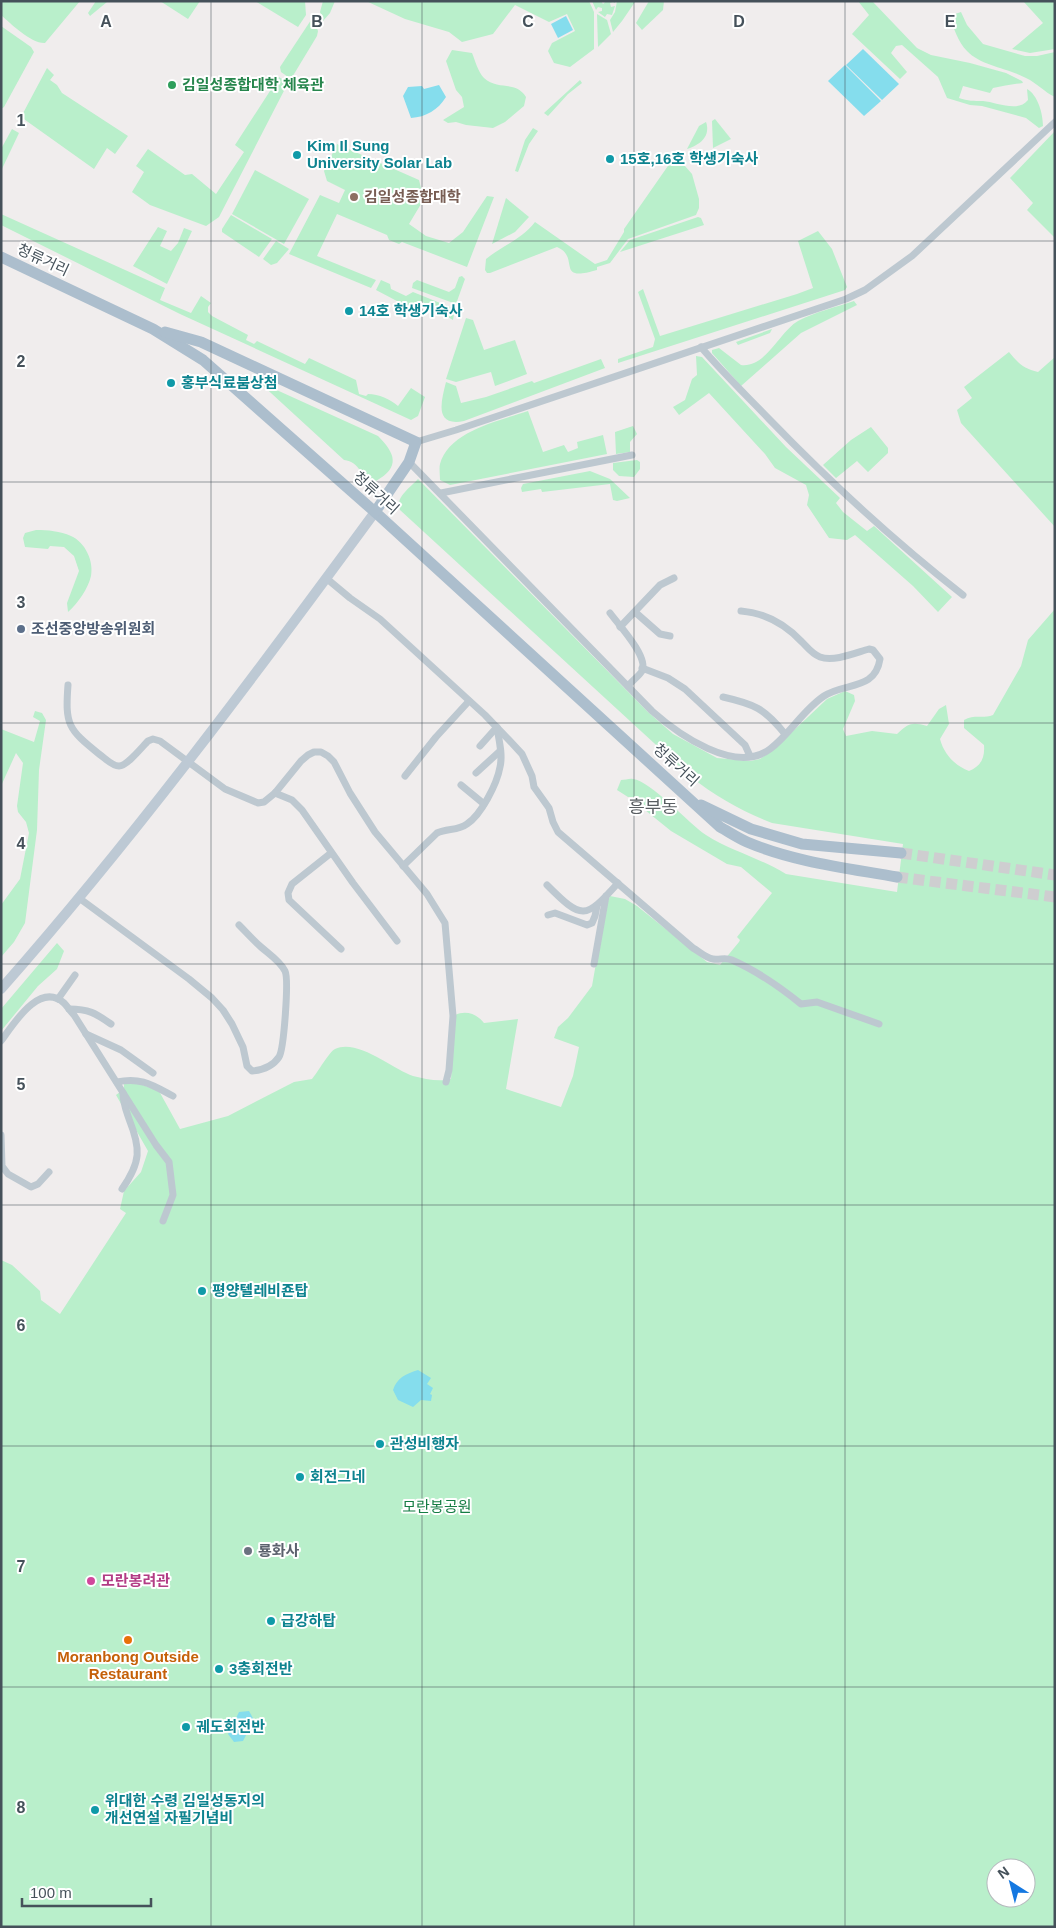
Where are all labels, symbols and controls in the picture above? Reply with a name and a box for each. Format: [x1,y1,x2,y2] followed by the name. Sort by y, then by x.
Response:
[100,13,112,30] text: A
[311,13,323,30] text: B
[522,13,534,30] text: C
[733,13,745,30] text: D
[945,13,956,30] text: E
[182,76,324,93] place label: 김일성종합대학 체육관
[166,79,178,91] marker: 김일성종합대학 체육관
[17,112,26,129] text: 1
[307,137,452,171] place label: Kim Il Sung University Solar Lab
[291,149,303,161] marker: Kim Il Sung University Solar Lab
[620,150,759,167] place label: 15호,16호 학생기숙사
[604,153,616,165] marker: 15호,16호 학생기숙사
[364,188,461,205] place label: 김일성종합대학
[348,191,360,203] marker: 김일성종합대학
[15,240,72,279] street label: 청류거리
[359,302,463,319] place label: 14호 학생기숙사
[343,305,355,317] marker: 14호 학생기숙사
[17,353,26,370] text: 2
[181,374,278,391] place label: 홍부식료붐상첨
[165,377,177,389] marker: 홍부식료붐상첨
[350,468,403,517] street label: 청류거리
[17,594,26,611] text: 3
[31,620,155,637] place label: 조선중앙방송위원회
[15,623,27,635] marker: 조선중앙방송위원회
[650,740,703,789] street label: 청류거리
[628,797,678,817] district label: 흥부동
[17,835,26,852] text: 4
[17,1076,26,1093] text: 5
[212,1282,309,1299] place label: 평양텔레비죤탑
[196,1285,208,1297] marker: 평양텔레비죤탑
[17,1317,26,1334] text: 6
[390,1435,459,1452] place label: 관성비행자
[374,1438,386,1450] marker: 관성비행자
[310,1468,365,1485] place label: 회전그네
[294,1471,306,1483] marker: 회전그네
[402,1498,472,1515] park label: 모란봉공원
[258,1542,300,1559] place label: 룡화사
[242,1545,254,1557] marker: 룡화사
[17,1558,26,1575] text: 7
[101,1572,170,1589] place label: 모란봉려관
[85,1575,97,1587] marker: 모란봉려관
[281,1612,336,1629] place label: 급강하탑
[265,1615,277,1627] marker: 급강하탑
[122,1634,134,1646] marker: Moranbong Outside Restaurant
[57,1648,199,1682] place label: Moranbong Outside Restaurant
[229,1660,293,1677] place label: 3충회전반
[213,1663,225,1675] marker: 3충회전반
[196,1718,265,1735] place label: 궤도회전반
[180,1721,192,1733] marker: 궤도회전반
[105,1792,265,1826] place label: 위대한 수령 김일성동지의 개선연설 자필기념비
[17,1799,26,1816] text: 8
[89,1804,101,1816] marker: 위대한 수령 김일성동지의 개선연설 자필기념비
[986,1858,1036,1908] north arrow
[995,1863,1012,1882] text: N
[22,1876,151,1908] scale bar
[30,1884,72,1901] text: 100 m

